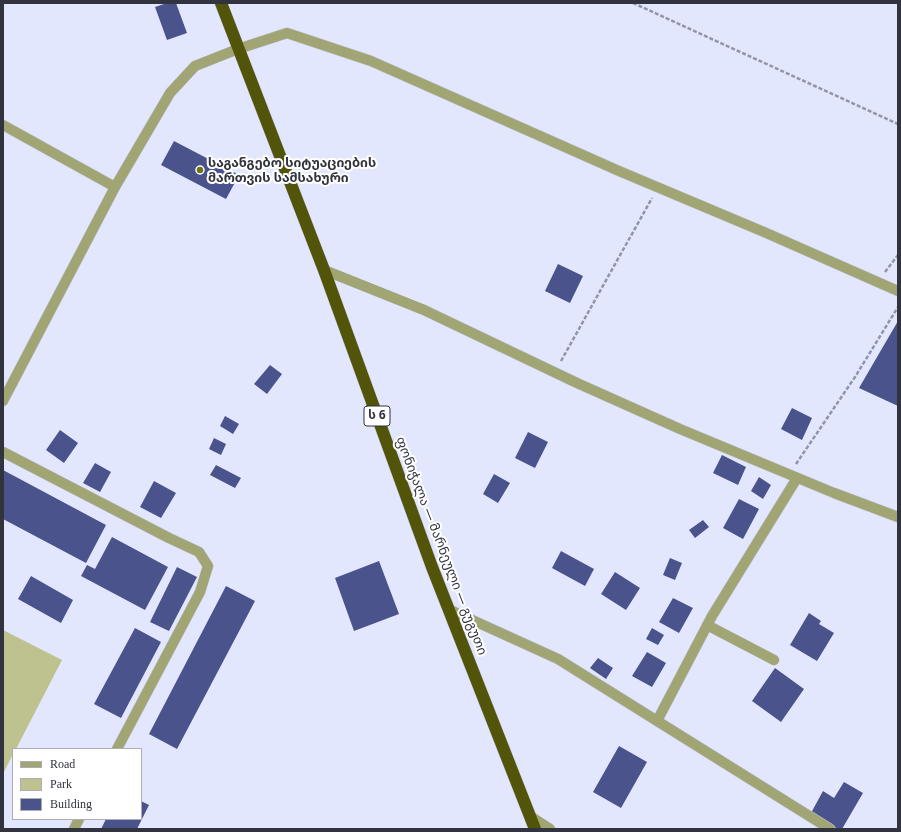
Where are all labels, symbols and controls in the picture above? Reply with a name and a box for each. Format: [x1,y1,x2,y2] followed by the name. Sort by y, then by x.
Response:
[208,155,376,186] place label: საგანგებო სიტუაციების მართვის სამსახური
[195,165,205,175] marker: საგანგებო სიტუაციების მართვის სამსახური
[364,406,390,426] road number: ს 6
[392,435,490,657] street label: ფონიჭალა — მარნეული — გუგუთი
[12,748,142,820] legend
[50,757,75,771] text: Road
[50,777,72,791] text: Park
[50,797,92,811] text: Building

